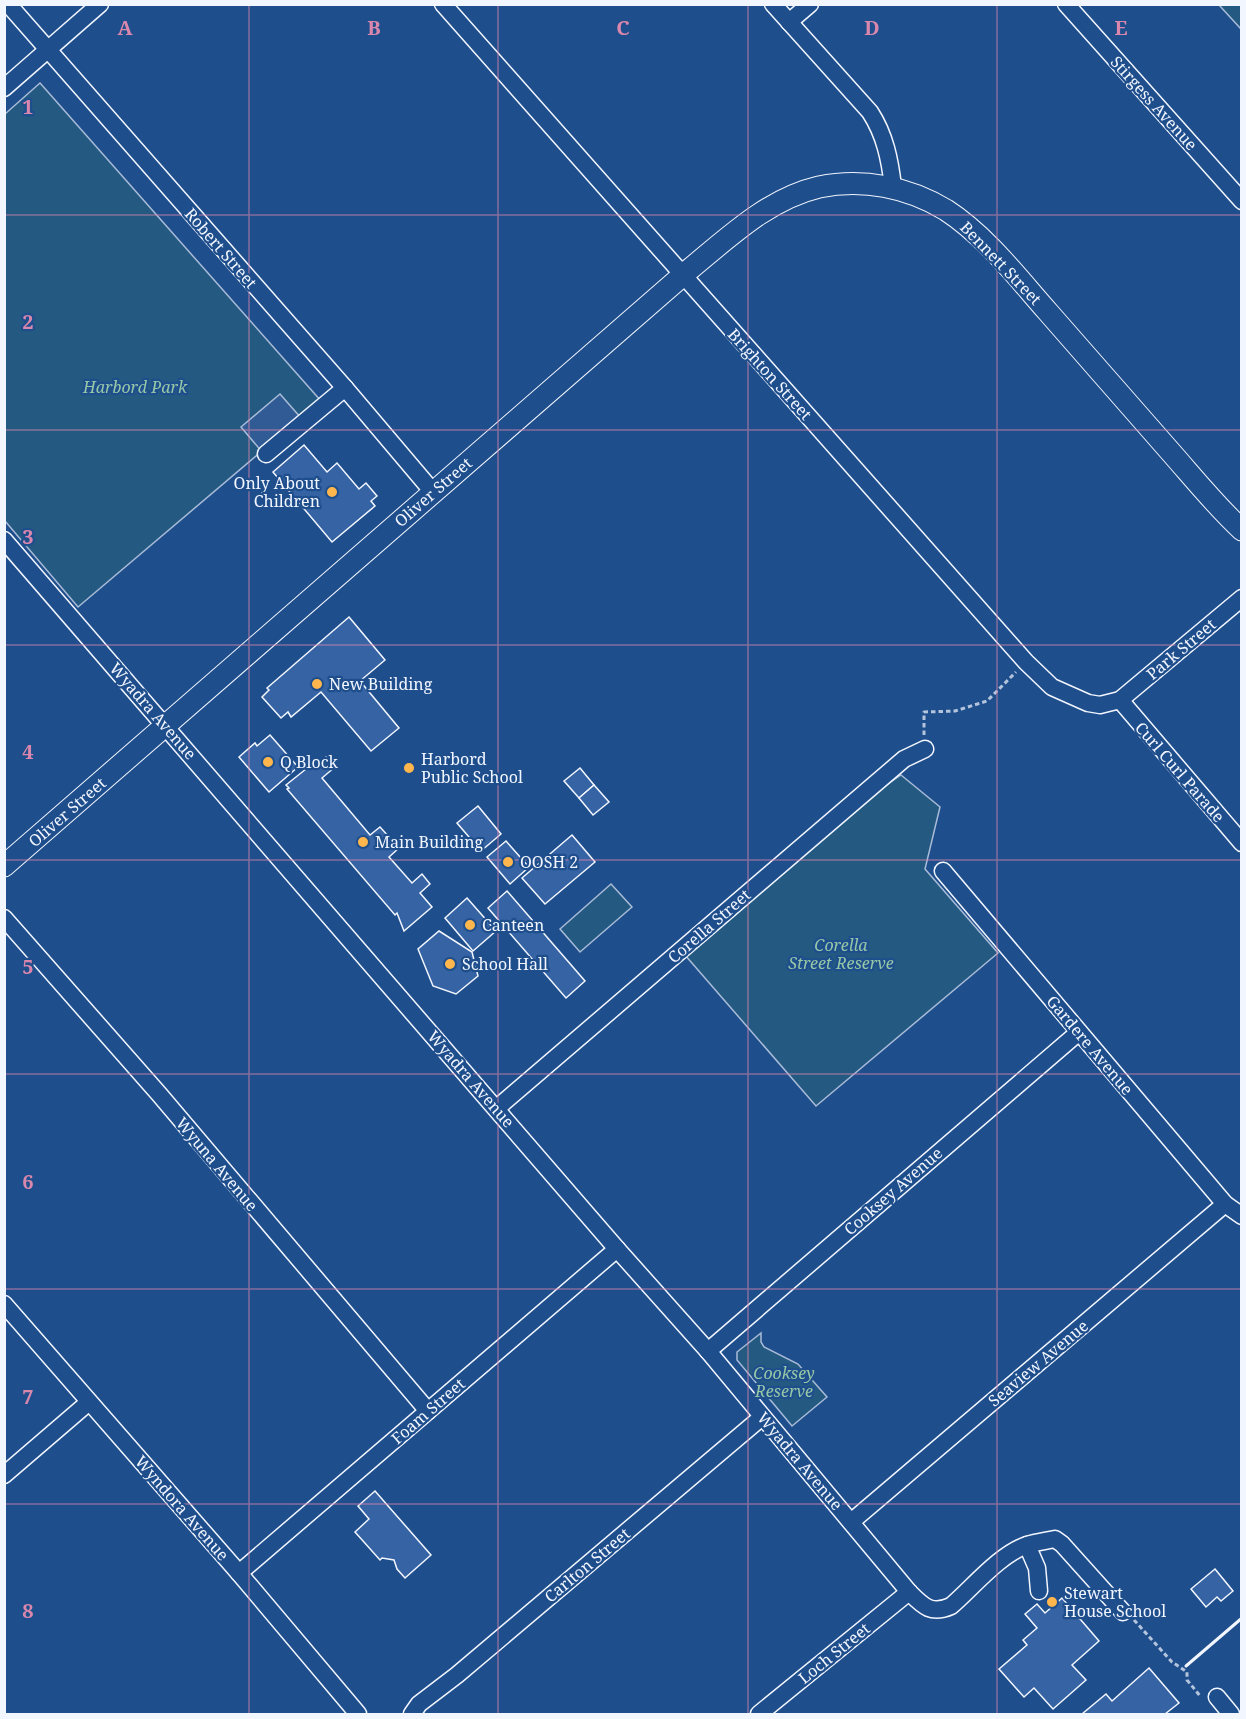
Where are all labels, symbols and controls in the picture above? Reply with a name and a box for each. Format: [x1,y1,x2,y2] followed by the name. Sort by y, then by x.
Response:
[117,14,133,41] text: A
[367,14,381,41] text: B
[616,14,630,41] text: C
[864,14,880,41] text: D
[1114,14,1128,41] text: E
[1106,51,1202,155] street label: Stirgess Avenue
[22,93,34,120] text: 1
[180,203,262,293] street label: Robert Street
[955,216,1047,310] street label: Bennett Street
[22,308,34,335] text: 2
[723,324,817,425] street label: Brighton Street
[82,376,188,398] park label: Harbord Park
[390,452,477,532] street label: Oliver Street
[234,472,320,512] place label: Only About Children
[325,485,339,499] marker: Only About Children
[22,523,34,550] text: 3
[1142,613,1221,685] street label: Park Street
[105,658,201,764] street label: Wyadra Avenue
[329,673,433,695] place label: New Building
[310,677,324,691] marker: New Building
[1130,717,1230,827] street label: Curl Curl Parade
[22,738,34,765] text: 4
[421,748,523,788] place label: Harbord Public School
[280,751,339,773] place label: Q Block
[261,755,275,769] marker: Q Block
[402,761,416,775] marker: Harbord Public School
[24,772,111,852] street label: Oliver Street
[375,831,484,853] place label: Main Building
[356,835,370,849] marker: Main Building
[520,851,578,873] place label: OOSH 2
[501,855,515,869] marker: OOSH 2
[663,884,755,968] street label: Corella Street
[482,914,544,936] place label: Canteen
[463,918,477,932] marker: Canteen
[788,934,894,974] park label: Corella Street Reserve
[22,953,34,980] text: 5
[462,953,548,975] place label: School Hall
[443,957,457,971] marker: School Hall
[1042,991,1138,1099] street label: Gardere Avenue
[423,1026,519,1132] street label: Wyadra Avenue
[171,1112,263,1216] street label: Wyuna Avenue
[839,1142,947,1240] street label: Cooksey Avenue
[22,1168,34,1195] text: 6
[983,1315,1093,1411] street label: Seaview Avenue
[753,1362,815,1402] park label: Cooksey Reserve
[386,1373,470,1449] street label: Foam Street
[22,1383,34,1410] text: 7
[752,1407,848,1515] street label: Wyadra Avenue
[130,1451,234,1565] street label: Wyndora Avenue
[540,1522,635,1607] street label: Carlton Street
[1064,1582,1166,1622] place label: Stewart House School
[1045,1595,1059,1609] marker: Stewart House School
[22,1597,34,1624] text: 8
[794,1617,875,1689] street label: Loch Street

